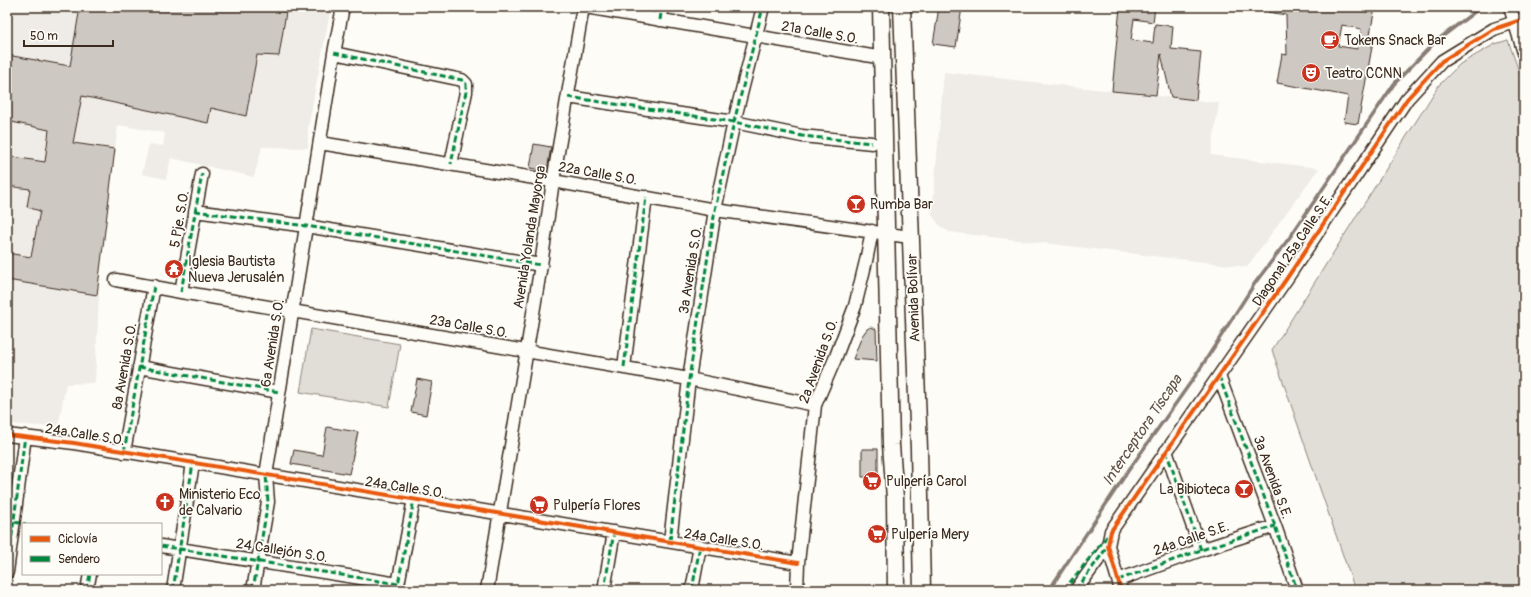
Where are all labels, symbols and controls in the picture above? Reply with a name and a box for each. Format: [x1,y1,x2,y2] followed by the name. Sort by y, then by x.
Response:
[780,17,860,48] street label: 21a Calle S.O.
[24,22,113,48] scale bar
[30,29,58,44] text: 50 m
[1319,29,1341,51] cafe icon: Tokens Snack Bar
[1344,32,1446,49] place label: Tokens Snack Bar
[1300,62,1322,84] theatre icon: Teatro CCNN
[1325,65,1402,82] place label: Teatro CCNN
[557,158,639,189] street label: 22a Calle S.O.
[510,164,549,310] street label: Avenida Yolanda Mayorga
[166,189,193,249] street label: 5 Pje. S.O.
[1249,191,1336,309] street label: Diagonal 25a Calle S.E.
[845,193,867,215] bar icon: Rumba Bar
[870,196,933,213] place label: Rumba Bar
[675,225,706,315] street label: 3a Avenida S.O.
[188,253,284,286] place label: Iglesia Bautista Nueva Jerusalén
[903,253,924,343] street label: Avenida Bolívar
[163,258,185,280] temple icon: Iglesia Bautista Nueva Jerusalén
[257,298,288,388] street label: 6a Avenida S.O.
[428,311,510,342] street label: 23a Calle S.O.
[795,317,842,406] street label: 2a Avenida S.O.
[109,321,140,411] street label: 8a Avenida S.O.
[1098,370,1187,489] water label: Interceptora Tiscapa
[44,420,126,449] street label: 24a Calle S.O.
[1250,433,1295,521] street label: 3a Avenida S.E.
[861,470,883,492] supermarket icon: Pulpería Carol
[364,473,446,502] street label: 24a Calle S.O.
[886,473,967,490] place label: Pulpería Carol
[1233,478,1255,500] bar icon: La Bibioteca
[1159,481,1230,498] place label: La Bibioteca
[179,486,261,519] place label: Ministerio Eco de Calvario
[154,491,176,513] church icon: Ministerio Eco de Calvario
[528,494,550,516] supermarket icon: Pulpería Flores
[553,497,641,514] place label: Pulpería Flores
[1151,518,1231,559] street label: 24a Calle S.E.
[22,523,162,575] legend
[866,523,888,545] supermarket icon: Pulpería Mery
[683,525,765,554] street label: 24a Calle S.O.
[891,526,969,543] place label: Pulpería Mery
[58,532,98,547] text: Ciclovía
[235,535,329,566] street label: 24 Callejón S.O.
[58,552,100,567] text: Sendero

